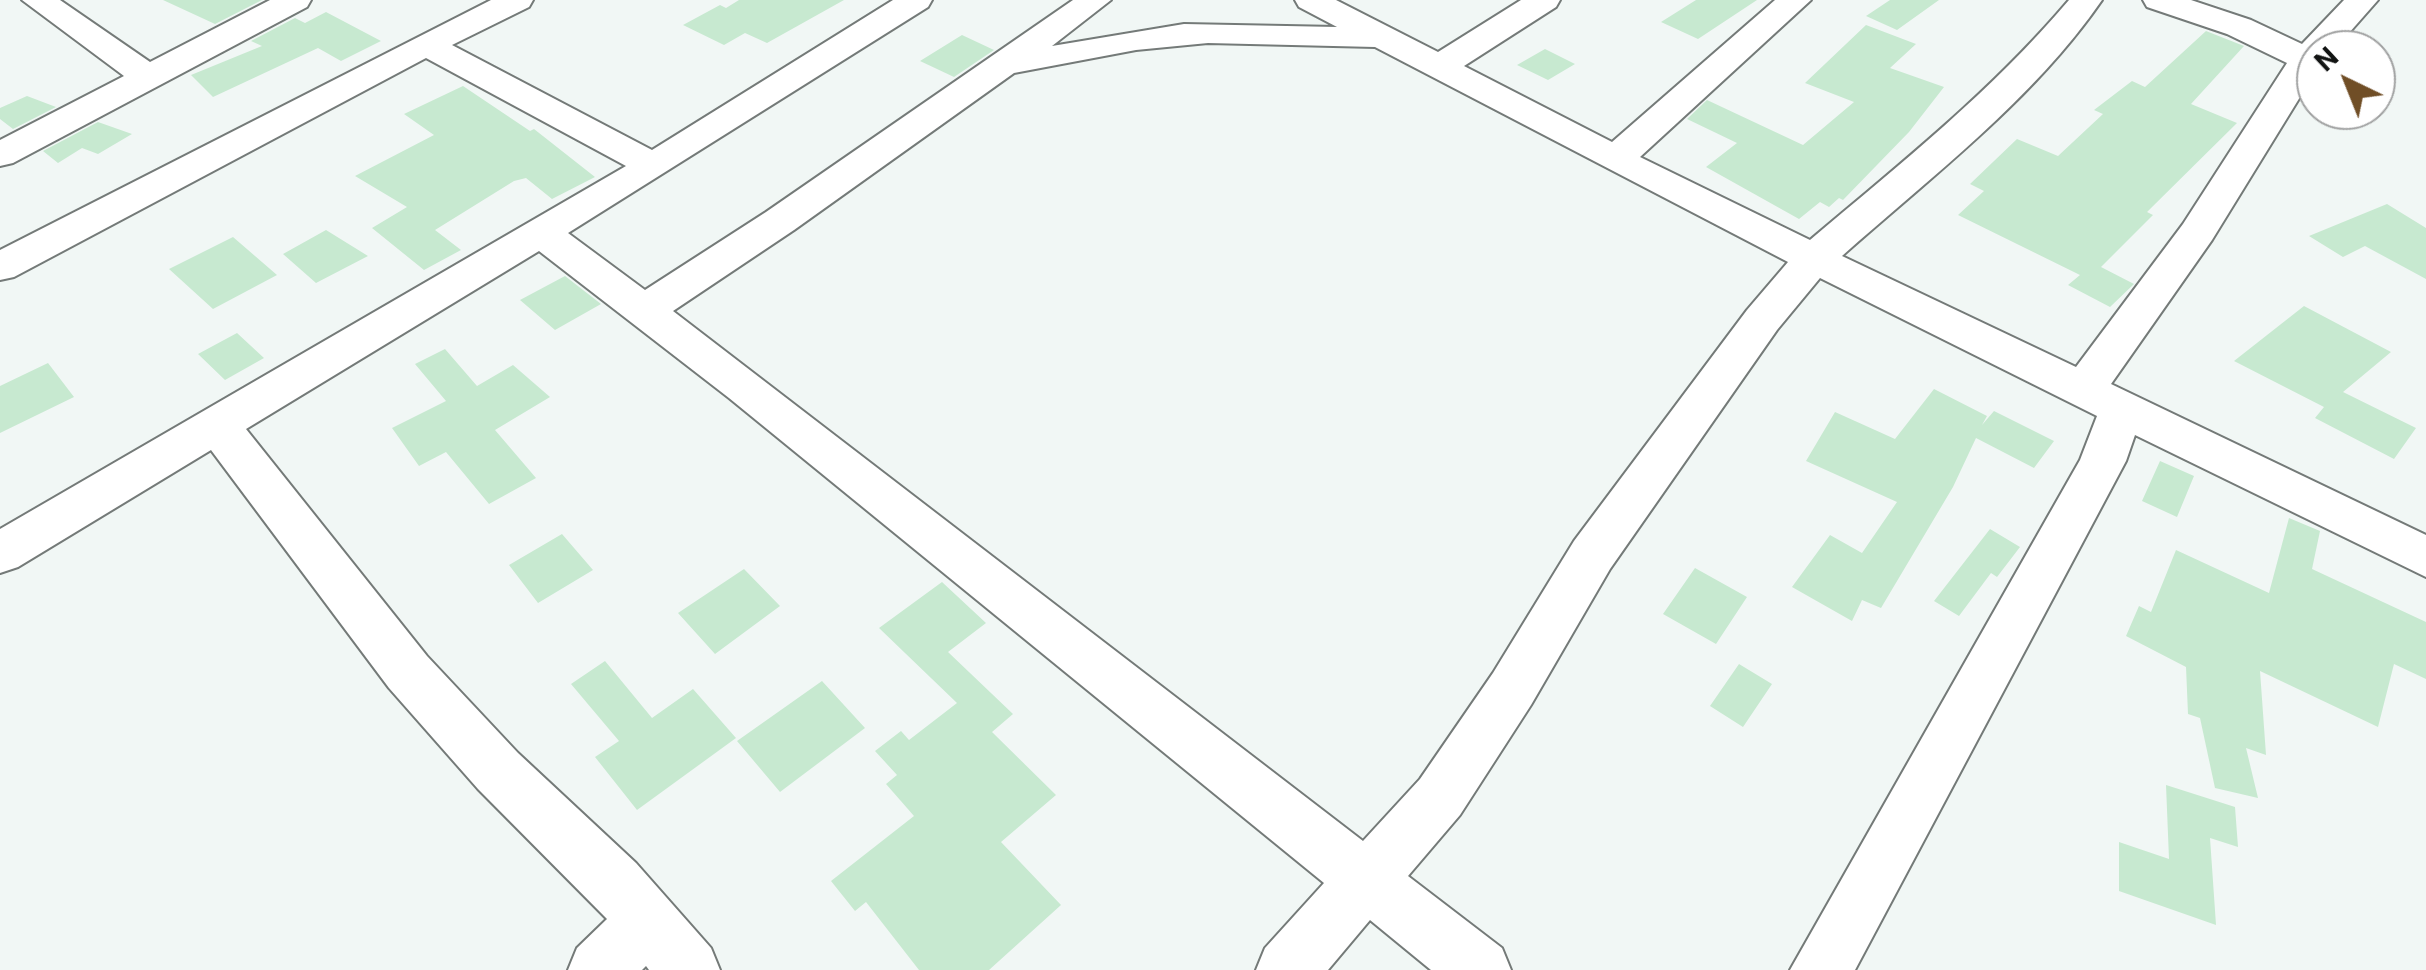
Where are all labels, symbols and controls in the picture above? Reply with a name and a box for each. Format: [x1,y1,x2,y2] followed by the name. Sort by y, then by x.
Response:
[2296,30,2396,130] north arrow
[2308,40,2345,78] text: N

